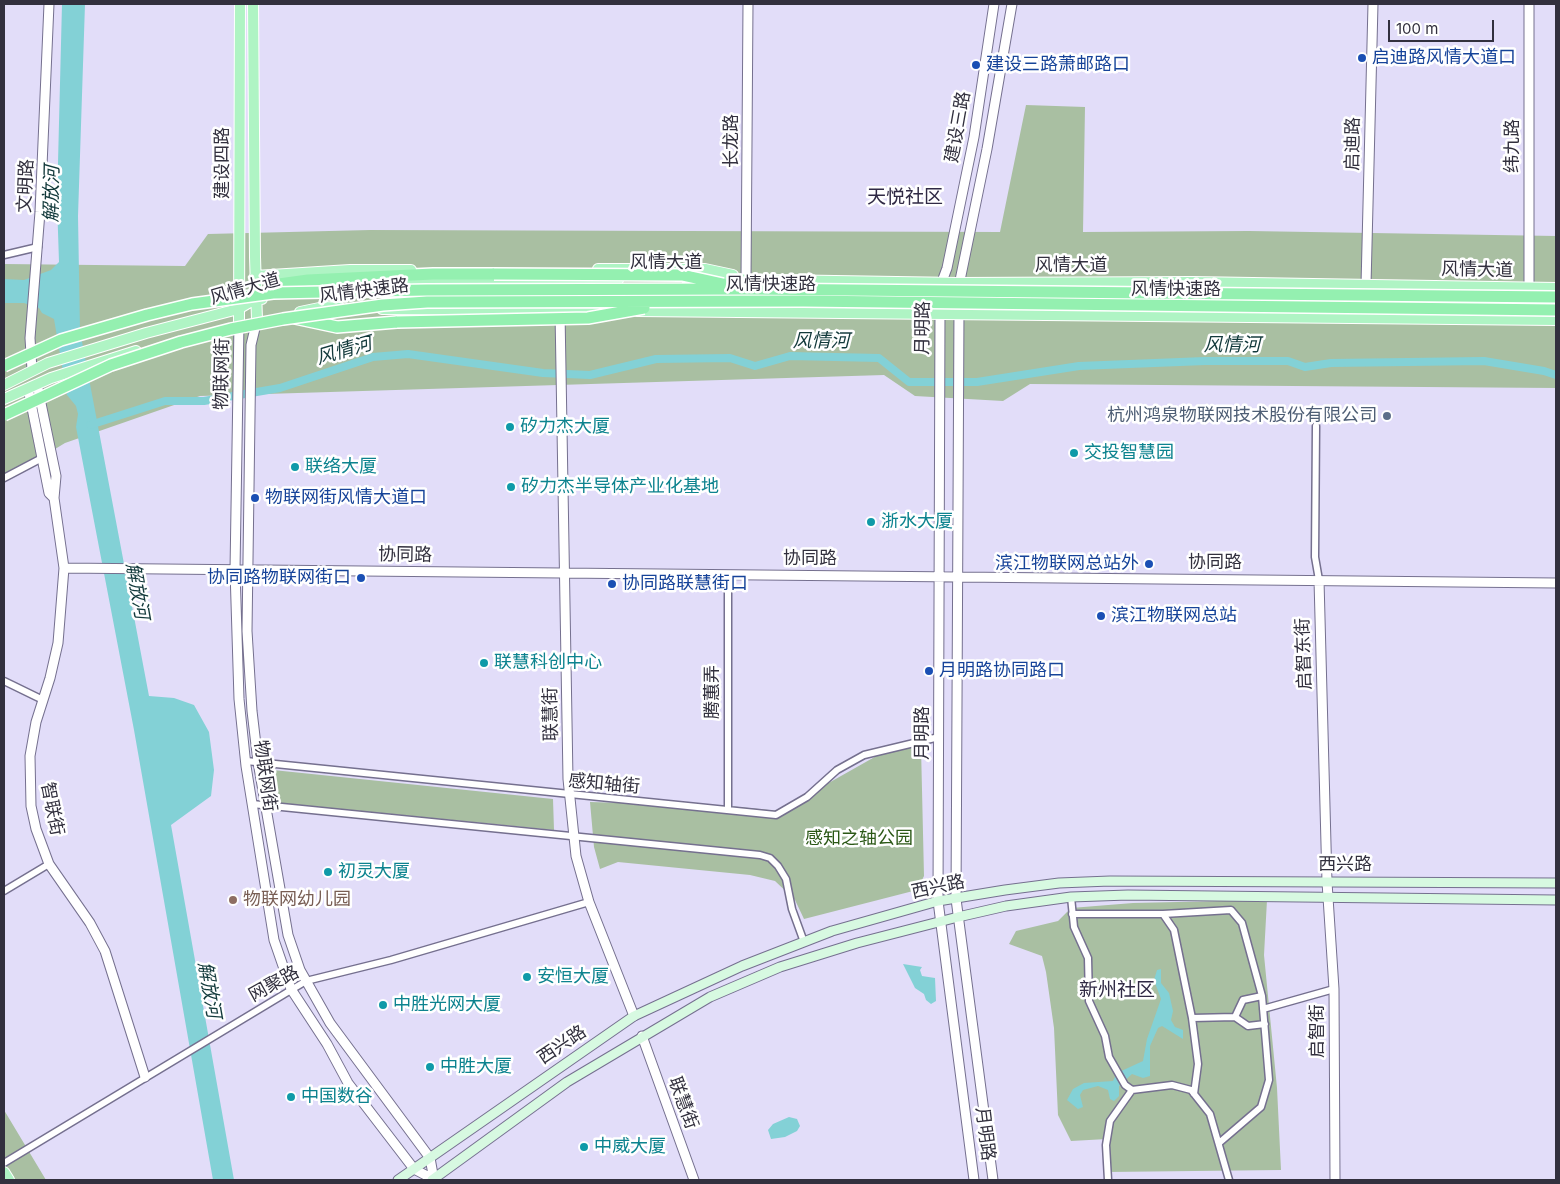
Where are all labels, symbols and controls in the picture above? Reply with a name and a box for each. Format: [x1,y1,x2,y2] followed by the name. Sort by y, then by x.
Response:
[1390,10,1496,42] scale bar
[1396,19,1438,38] text: 100 m
[1372,47,1516,69] place label: 启迪路风情大道口
[1356,52,1368,64] marker: 启迪路风情大道口
[986,54,1130,76] place label: 建设三路萧邮路口
[970,59,982,71] marker: 建设三路萧邮路口
[941,90,975,164] street label: 建设三路
[721,114,743,168] street label: 长龙路
[1342,117,1364,171] street label: 启迪路
[1502,119,1524,173] street label: 纬九路
[212,127,234,199] street label: 建设四路
[14,158,38,214] street label: 文明路
[40,165,64,223] water label: 解放河
[867,186,943,208] district label: 天悦社区
[630,252,702,274] street label: 风情大道
[1035,255,1107,277] street label: 风情大道
[1441,259,1513,281] street label: 风情大道
[207,269,283,309] street label: 风情大道
[726,274,816,296] street label: 风情快速路
[318,275,410,307] street label: 风情快速路
[1131,279,1221,301] street label: 风情快速路
[912,301,934,355] street label: 月明路
[793,330,849,352] water label: 风情河
[313,332,375,370] water label: 风情河
[1204,334,1260,356] water label: 风情河
[211,338,233,410] street label: 物联网街
[1107,405,1377,427] place label: 杭州鸿泉物联网技术股份有限公司
[1381,410,1393,422] marker: 杭州鸿泉物联网技术股份有限公司
[520,416,610,438] place label: 矽力杰大厦
[504,421,516,433] marker: 矽力杰大厦
[1084,442,1174,464] place label: 交投智慧园
[1068,447,1080,459] marker: 交投智慧园
[305,456,377,478] place label: 联络大厦
[289,461,301,473] marker: 联络大厦
[521,476,719,498] place label: 矽力杰半导体产业化基地
[505,481,517,493] marker: 矽力杰半导体产业化基地
[265,487,427,509] place label: 物联网街风情大道口
[249,492,261,504] marker: 物联网街风情大道口
[881,511,953,533] place label: 浙水大厦
[865,516,877,528] marker: 浙水大厦
[378,544,432,566] street label: 协同路
[783,548,837,570] street label: 协同路
[1188,552,1242,574] street label: 协同路
[995,553,1139,575] place label: 滨江物联网总站外
[1143,558,1155,570] marker: 滨江物联网总站外
[121,561,153,621] water label: 解放河
[207,567,351,589] place label: 协同路物联网街口
[355,572,367,584] marker: 协同路物联网街口
[622,573,748,595] place label: 协同路联慧街口
[606,578,618,590] marker: 协同路联慧街口
[1111,605,1237,627] place label: 滨江物联网总站
[1095,610,1107,622] marker: 滨江物联网总站
[1292,618,1316,690] street label: 启智东街
[494,652,602,674] place label: 联慧科创中心
[478,657,490,669] marker: 联慧科创中心
[939,660,1065,682] place label: 月明路协同路口
[702,665,724,719] street label: 腾蕙弄
[923,665,935,677] marker: 月明路协同路口
[540,687,562,741] street label: 联慧街
[912,706,934,760] street label: 月明路
[249,739,281,813] street label: 物联网街
[567,770,641,798] street label: 感知轴街
[36,780,68,838] street label: 智联街
[805,828,913,850] park label: 感知之轴公园
[1318,854,1372,876] street label: 西兴路
[338,861,410,883] place label: 初灵大厦
[322,866,334,878] marker: 初灵大厦
[909,871,967,903] street label: 西兴路
[243,889,351,911] place label: 物联网幼儿园
[227,894,239,906] marker: 物联网幼儿园
[193,960,225,1020] water label: 解放河
[245,961,303,1007] street label: 网聚路
[537,966,609,988] place label: 安恒大厦
[521,971,533,983] marker: 安恒大厦
[1079,979,1155,1001] district label: 新州社区
[393,994,501,1016] place label: 中胜光网大厦
[377,999,389,1011] marker: 中胜光网大厦
[1307,1004,1329,1058] street label: 启智街
[534,1021,590,1069] street label: 西兴路
[440,1056,512,1078] place label: 中胜大厦
[424,1061,436,1073] marker: 中胜大厦
[664,1074,702,1132] street label: 联慧街
[301,1086,373,1108] place label: 中国数谷
[285,1091,297,1103] marker: 中国数谷
[971,1106,999,1162] street label: 月明路
[594,1136,666,1158] place label: 中威大厦
[578,1141,590,1153] marker: 中威大厦

